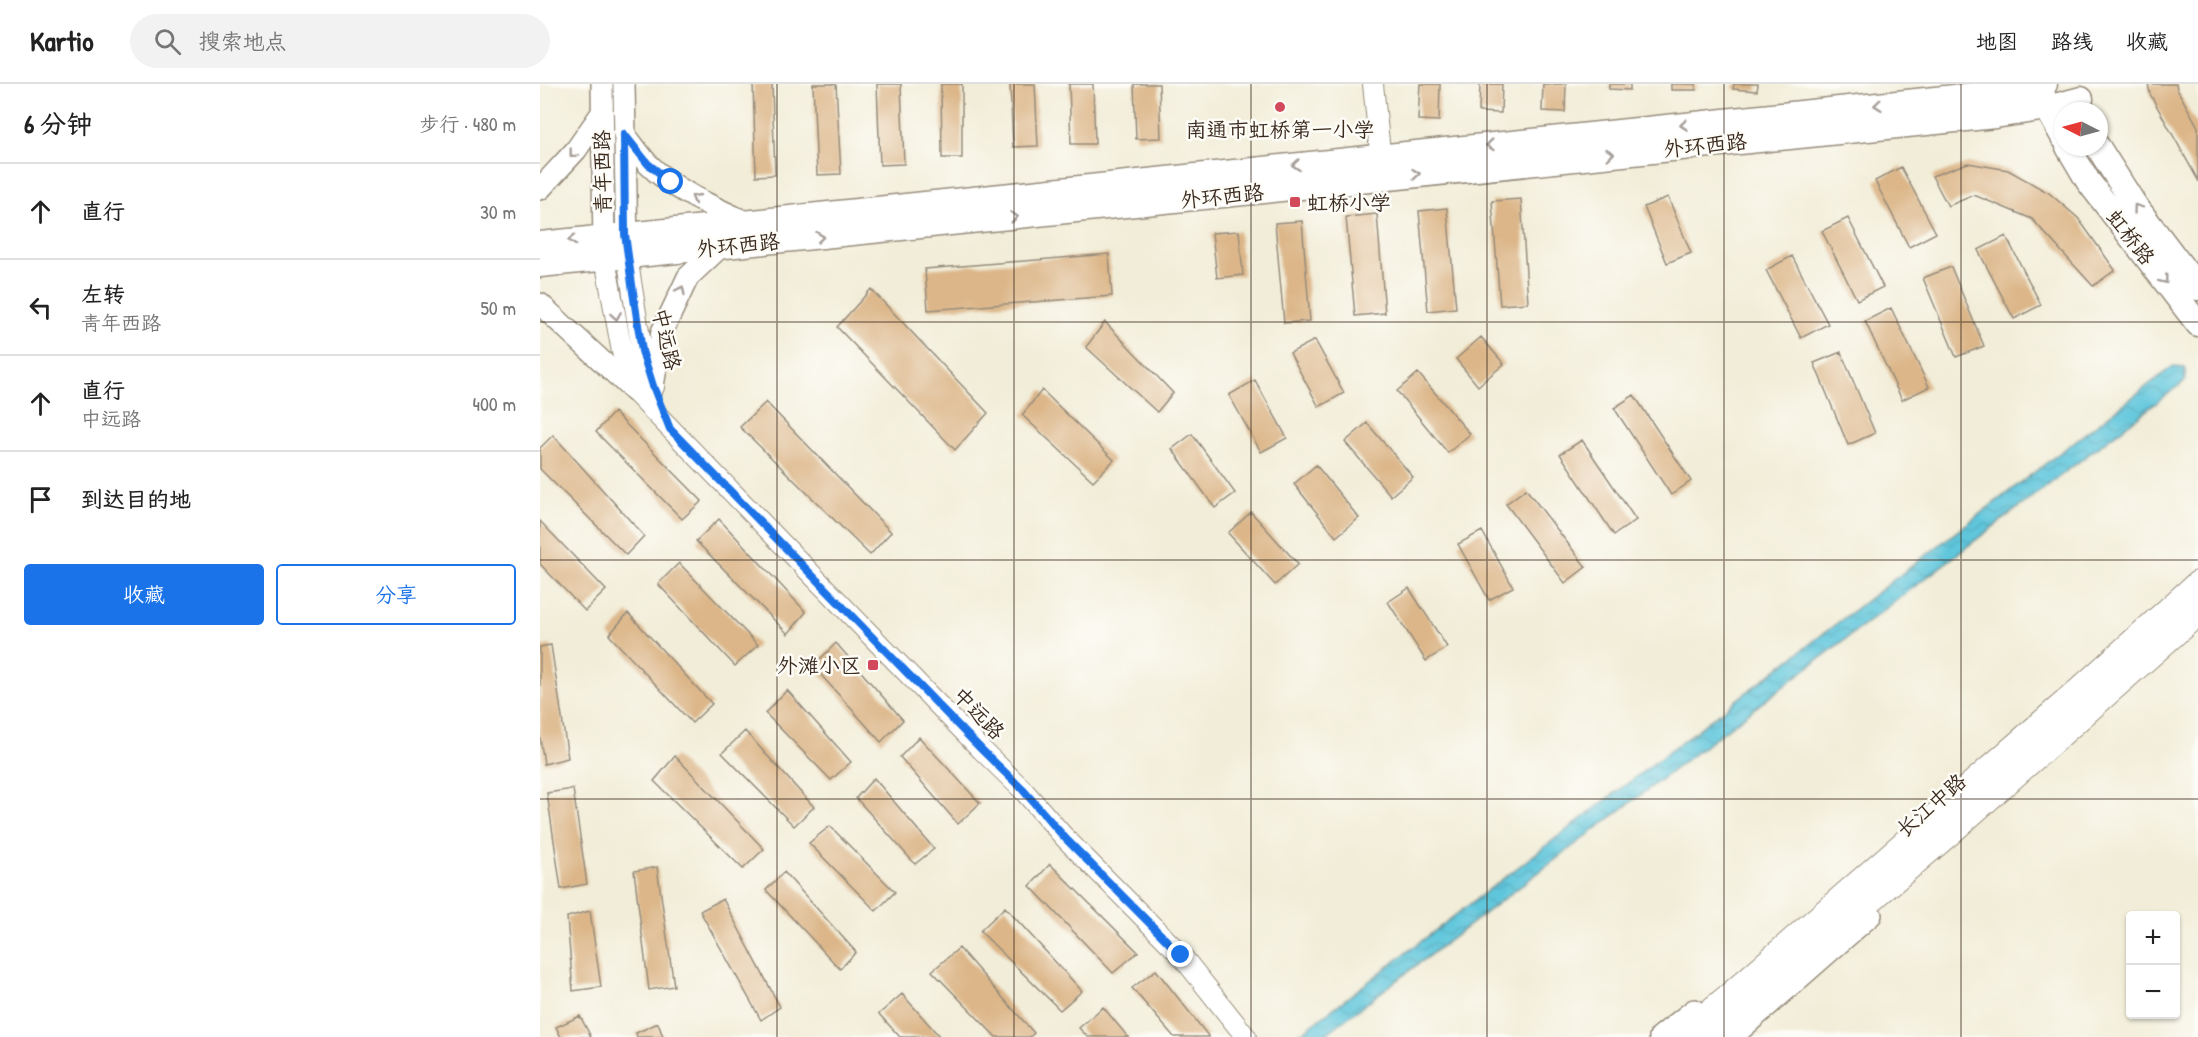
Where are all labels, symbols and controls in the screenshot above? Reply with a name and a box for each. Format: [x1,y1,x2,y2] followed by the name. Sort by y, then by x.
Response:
[130,14,550,68] search box
[30,22,94,60] text: Kartio
[151,25,184,58] icon: search
[199,26,287,56] text: 搜索地点
[1976,27,2018,56] text: 地图
[2051,27,2093,56] text: 路线
[2126,27,2168,56] text: 收藏
[1874,98,1883,111] one-way arrow
[1273,100,1287,114] marker: 南通市虹桥第一小学
[2054,102,2108,156] north arrow
[24,106,92,141] text: 6 分钟
[419,110,516,137] text: 步行 · 480 m
[1186,115,1375,144] place label: 南通市虹桥第一小学
[1680,118,1689,131] one-way arrow
[1662,126,1748,164] street label: 外环西路
[587,130,617,214] street label: 青年西路
[1486,139,1495,151] one-way arrow
[569,147,580,158] one-way arrow
[1606,149,1615,161] one-way arrow
[1292,158,1301,171] one-way arrow
[657,168,683,194] route start
[1412,168,1421,181] one-way arrow
[1179,177,1265,215] street label: 外环西路
[1307,188,1391,217] place label: 虹桥小学
[691,193,701,205] one-way arrow
[24,195,57,228] icon: ahead
[1288,195,1302,209] marker: 虹桥小学
[81,196,125,226] text: 直行
[480,198,516,225] text: 30 m
[2100,203,2162,271] street label: 虹桥路
[2134,203,2145,214] one-way arrow
[1009,211,1018,224] one-way arrow
[695,226,781,264] street label: 外环西路
[815,231,824,244] one-way arrow
[567,233,576,246] one-way arrow
[2156,273,2167,284] one-way arrow
[81,279,125,309] text: 左转
[674,286,686,297] one-way arrow
[24,291,57,324] icon: left
[480,294,516,321] text: 50 m
[646,305,688,373] street label: 中远路
[81,309,161,336] text: 青年西路
[609,311,622,321] one-way arrow
[81,375,125,405] text: 直行
[24,387,57,420] icon: ahead
[472,390,516,417] text: 400 m
[81,405,141,432] text: 中远路
[24,483,57,516] icon: arrive
[81,484,191,514] text: 到达目的地
[24,564,264,625] button: 收藏
[276,564,516,625] button: 分享
[777,651,861,680] place label: 外滩小区
[866,658,880,672] marker: 外滩小区
[947,680,1011,746] street label: 中远路
[1890,767,1972,843] street label: 长江中路
[2126,911,2180,1019] map controls
[2126,911,2180,965] button: +
[1167,941,1193,967] route end
[2126,965,2180,1019] button: −

